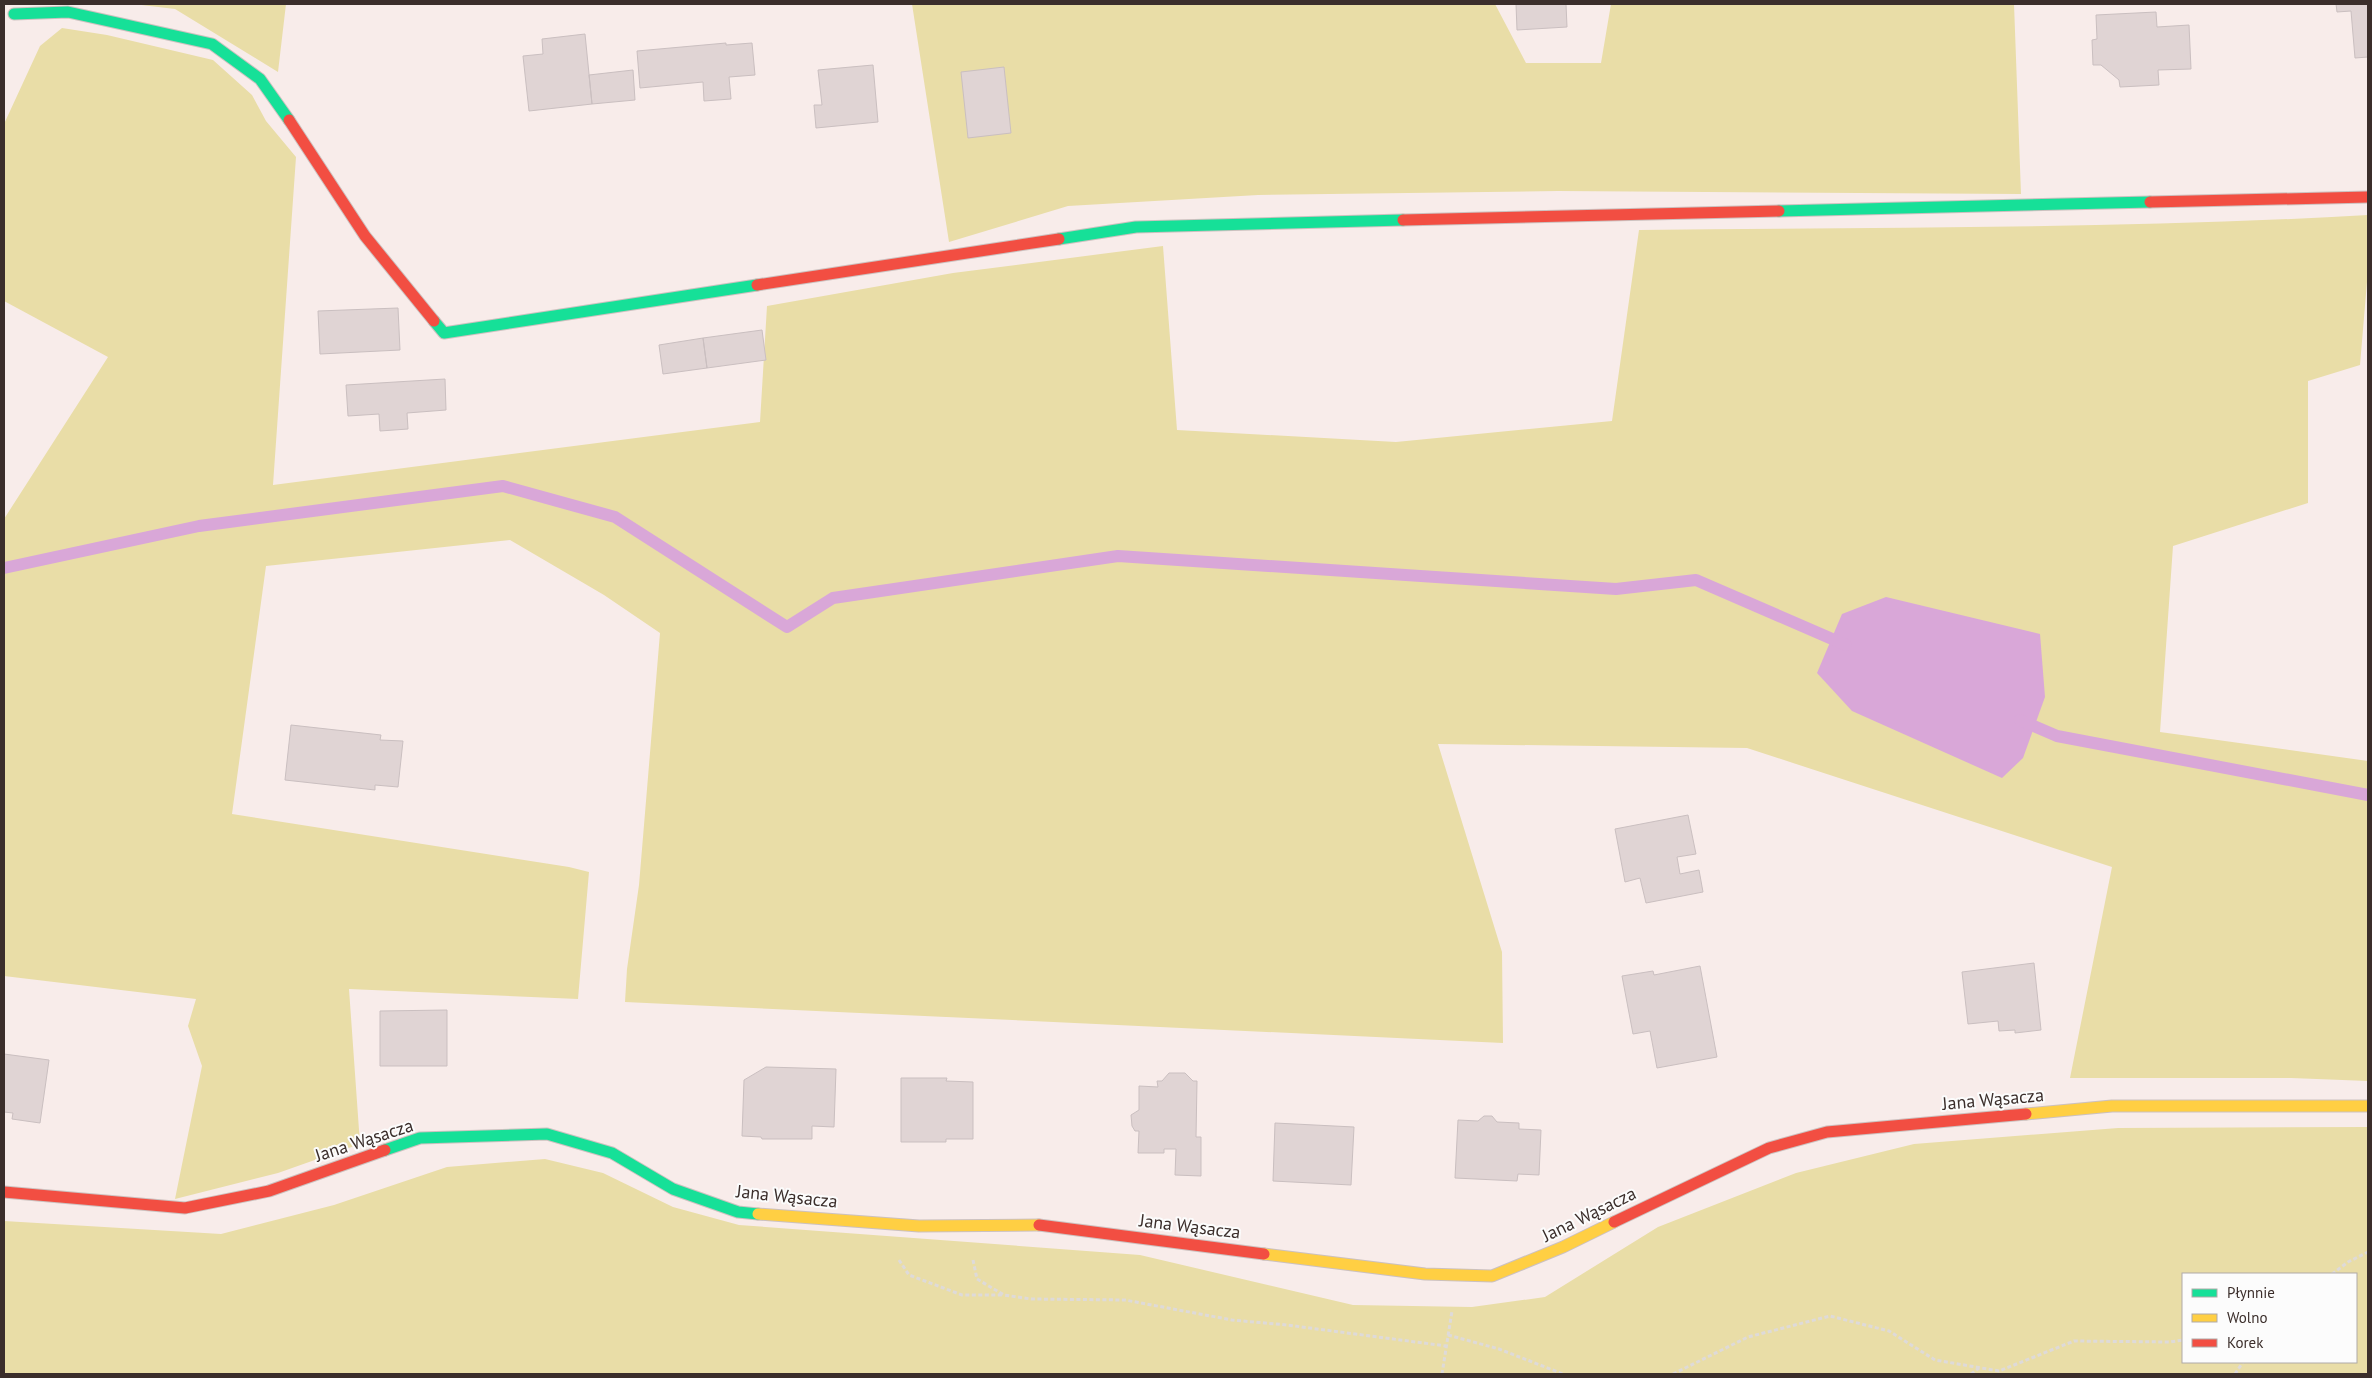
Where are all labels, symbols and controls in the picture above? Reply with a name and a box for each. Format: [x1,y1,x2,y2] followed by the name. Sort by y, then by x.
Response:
[1940,1083,2045,1115] street label: Jana Wąsacza
[311,1113,416,1167] street label: Jana Wąsacza
[734,1179,839,1213] street label: Jana Wąsacza
[1537,1181,1640,1247] street label: Jana Wąsacza
[1137,1208,1242,1244] street label: Jana Wąsacza
[2182,1273,2357,1363] legend
[2227,1283,2275,1302] text: Płynnie
[2227,1308,2267,1327] text: Wolno
[2227,1333,2264,1352] text: Korek

